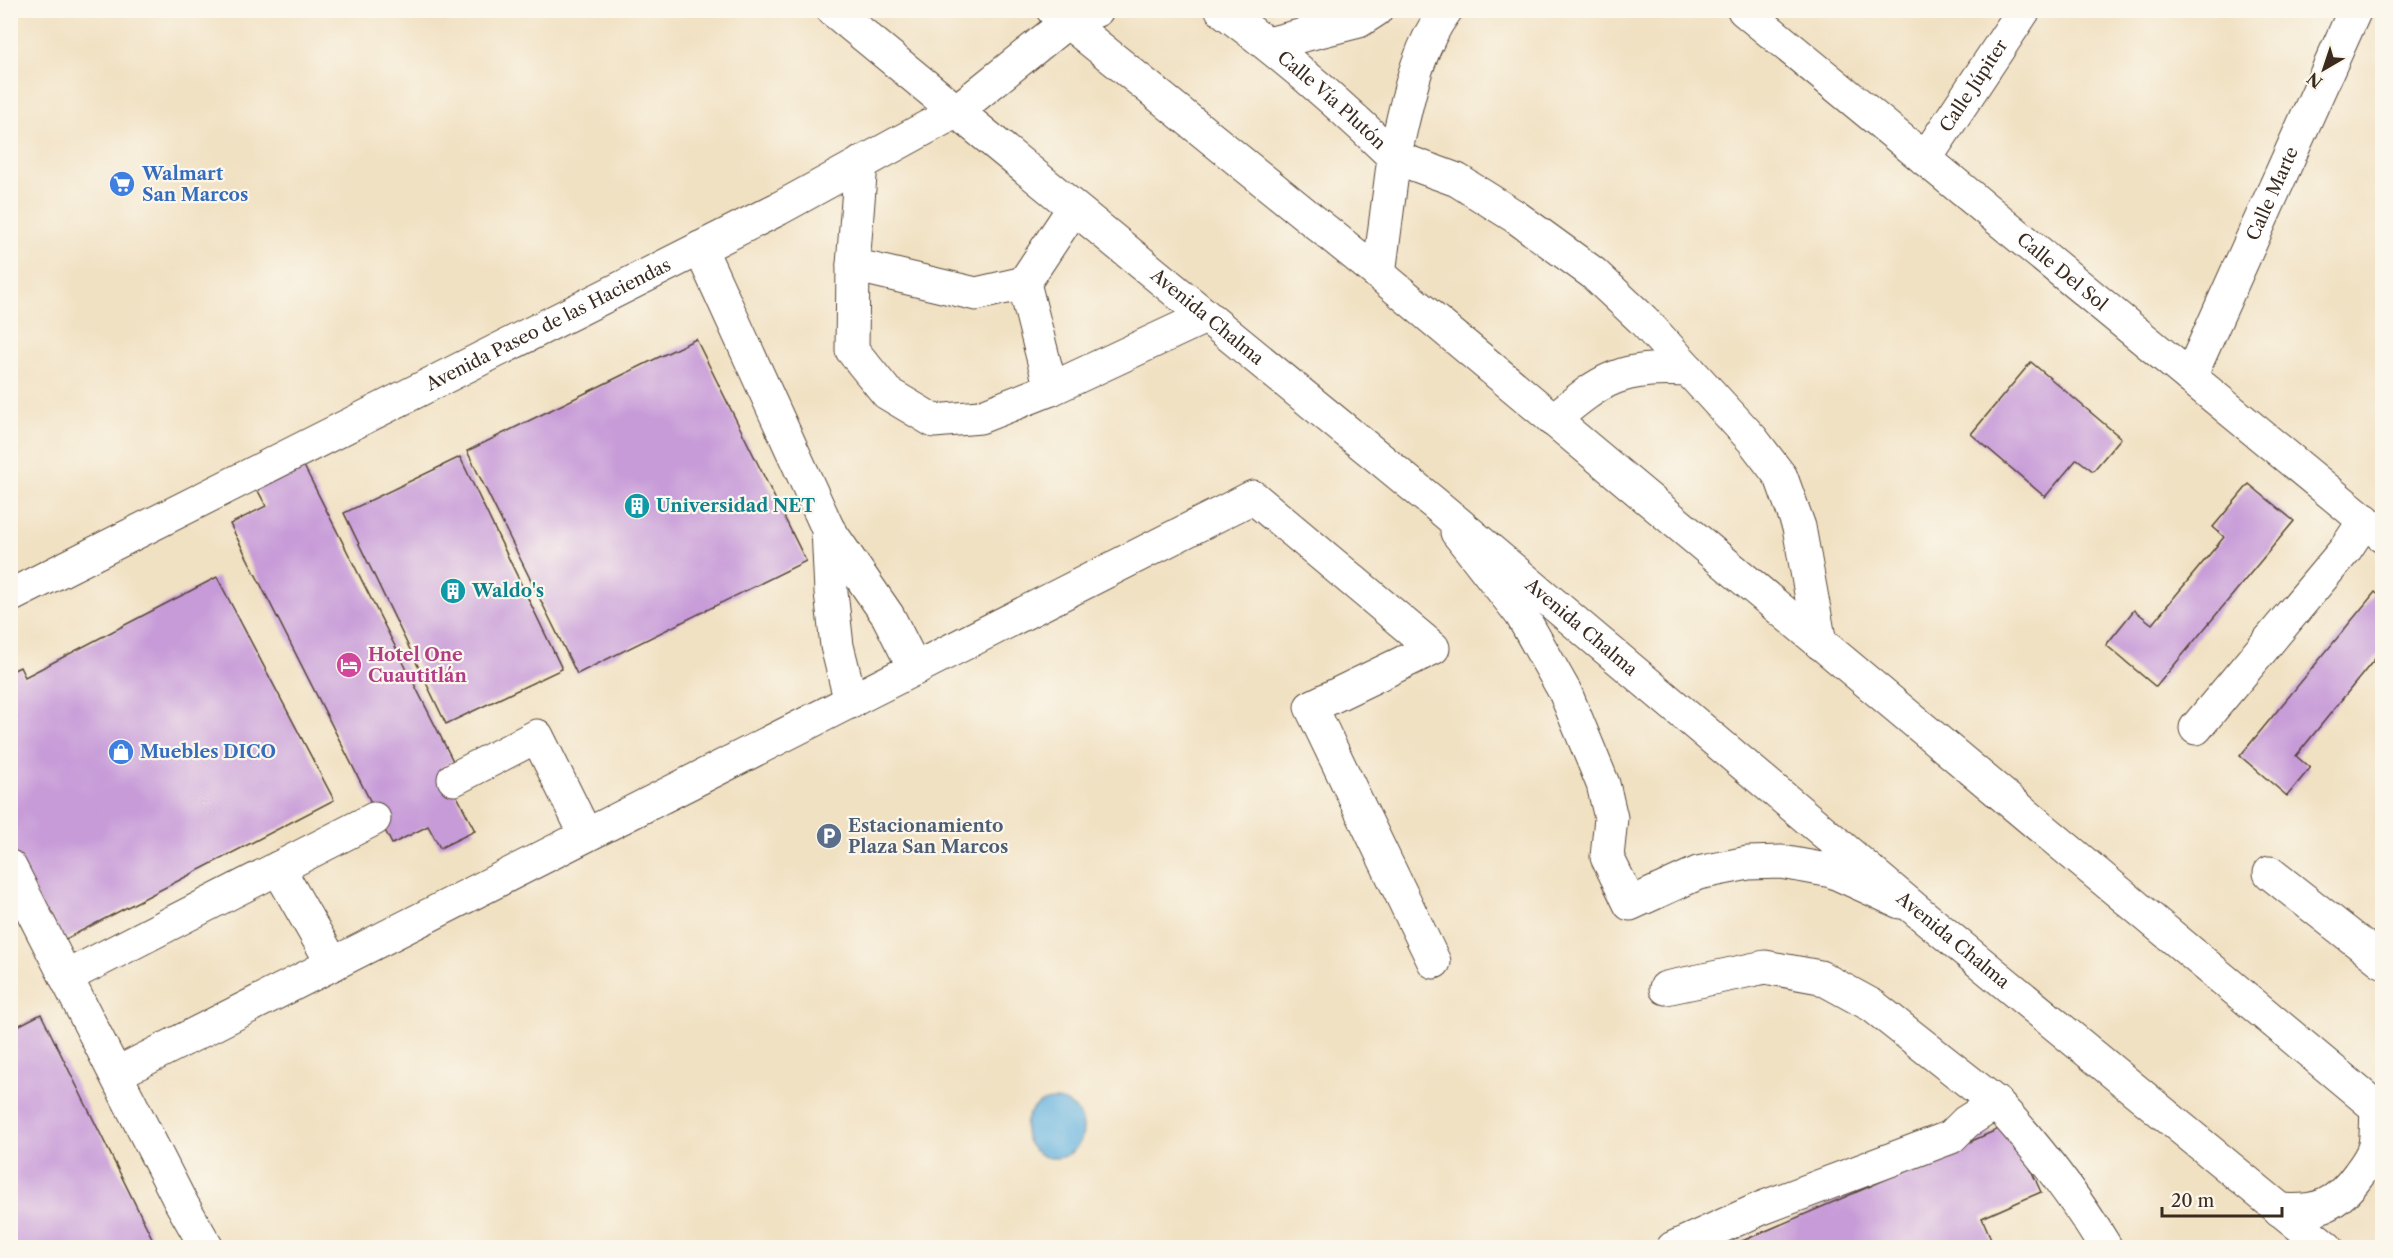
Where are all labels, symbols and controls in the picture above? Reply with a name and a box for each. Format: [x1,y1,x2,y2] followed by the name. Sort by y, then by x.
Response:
[1935,35,2013,136] street label: Calle Júpiter
[2294,39,2354,99] north arrow
[1273,46,1390,154] street label: Calle Vía Plutón
[2303,68,2326,93] text: N
[2242,143,2303,244] street label: Calle Marte
[141,163,248,206] place label: Walmart San Marcos
[107,169,137,199] supermarket icon: Walmart San Marcos
[2012,228,2112,316] street label: Calle Del Sol
[422,254,675,396] street label: Avenida Paseo de las Haciendas
[1145,264,1269,370] street label: Avenida Chalma
[622,491,652,521] building icon: Universidad NET
[656,495,815,517] place label: Universidad NET
[1520,573,1642,681] street label: Avenida Chalma
[438,576,468,606] building icon: Waldo's
[471,580,544,602] place label: Waldo's
[368,644,467,687] place label: Hotel One Cuautitlán
[334,650,364,680] hotel icon: Hotel One Cuautitlán
[106,737,136,767] shop icon: Muebles DICO
[140,741,276,763] place label: Muebles DICO
[848,815,1008,858] place label: Estacionamiento Plaza San Marcos
[814,821,844,851] parking icon: Estacionamiento Plaza San Marcos
[1891,887,2014,993] street label: Avenida Chalma
[2162,1180,2282,1218] scale bar
[2171,1190,2215,1212] text: 20 m

